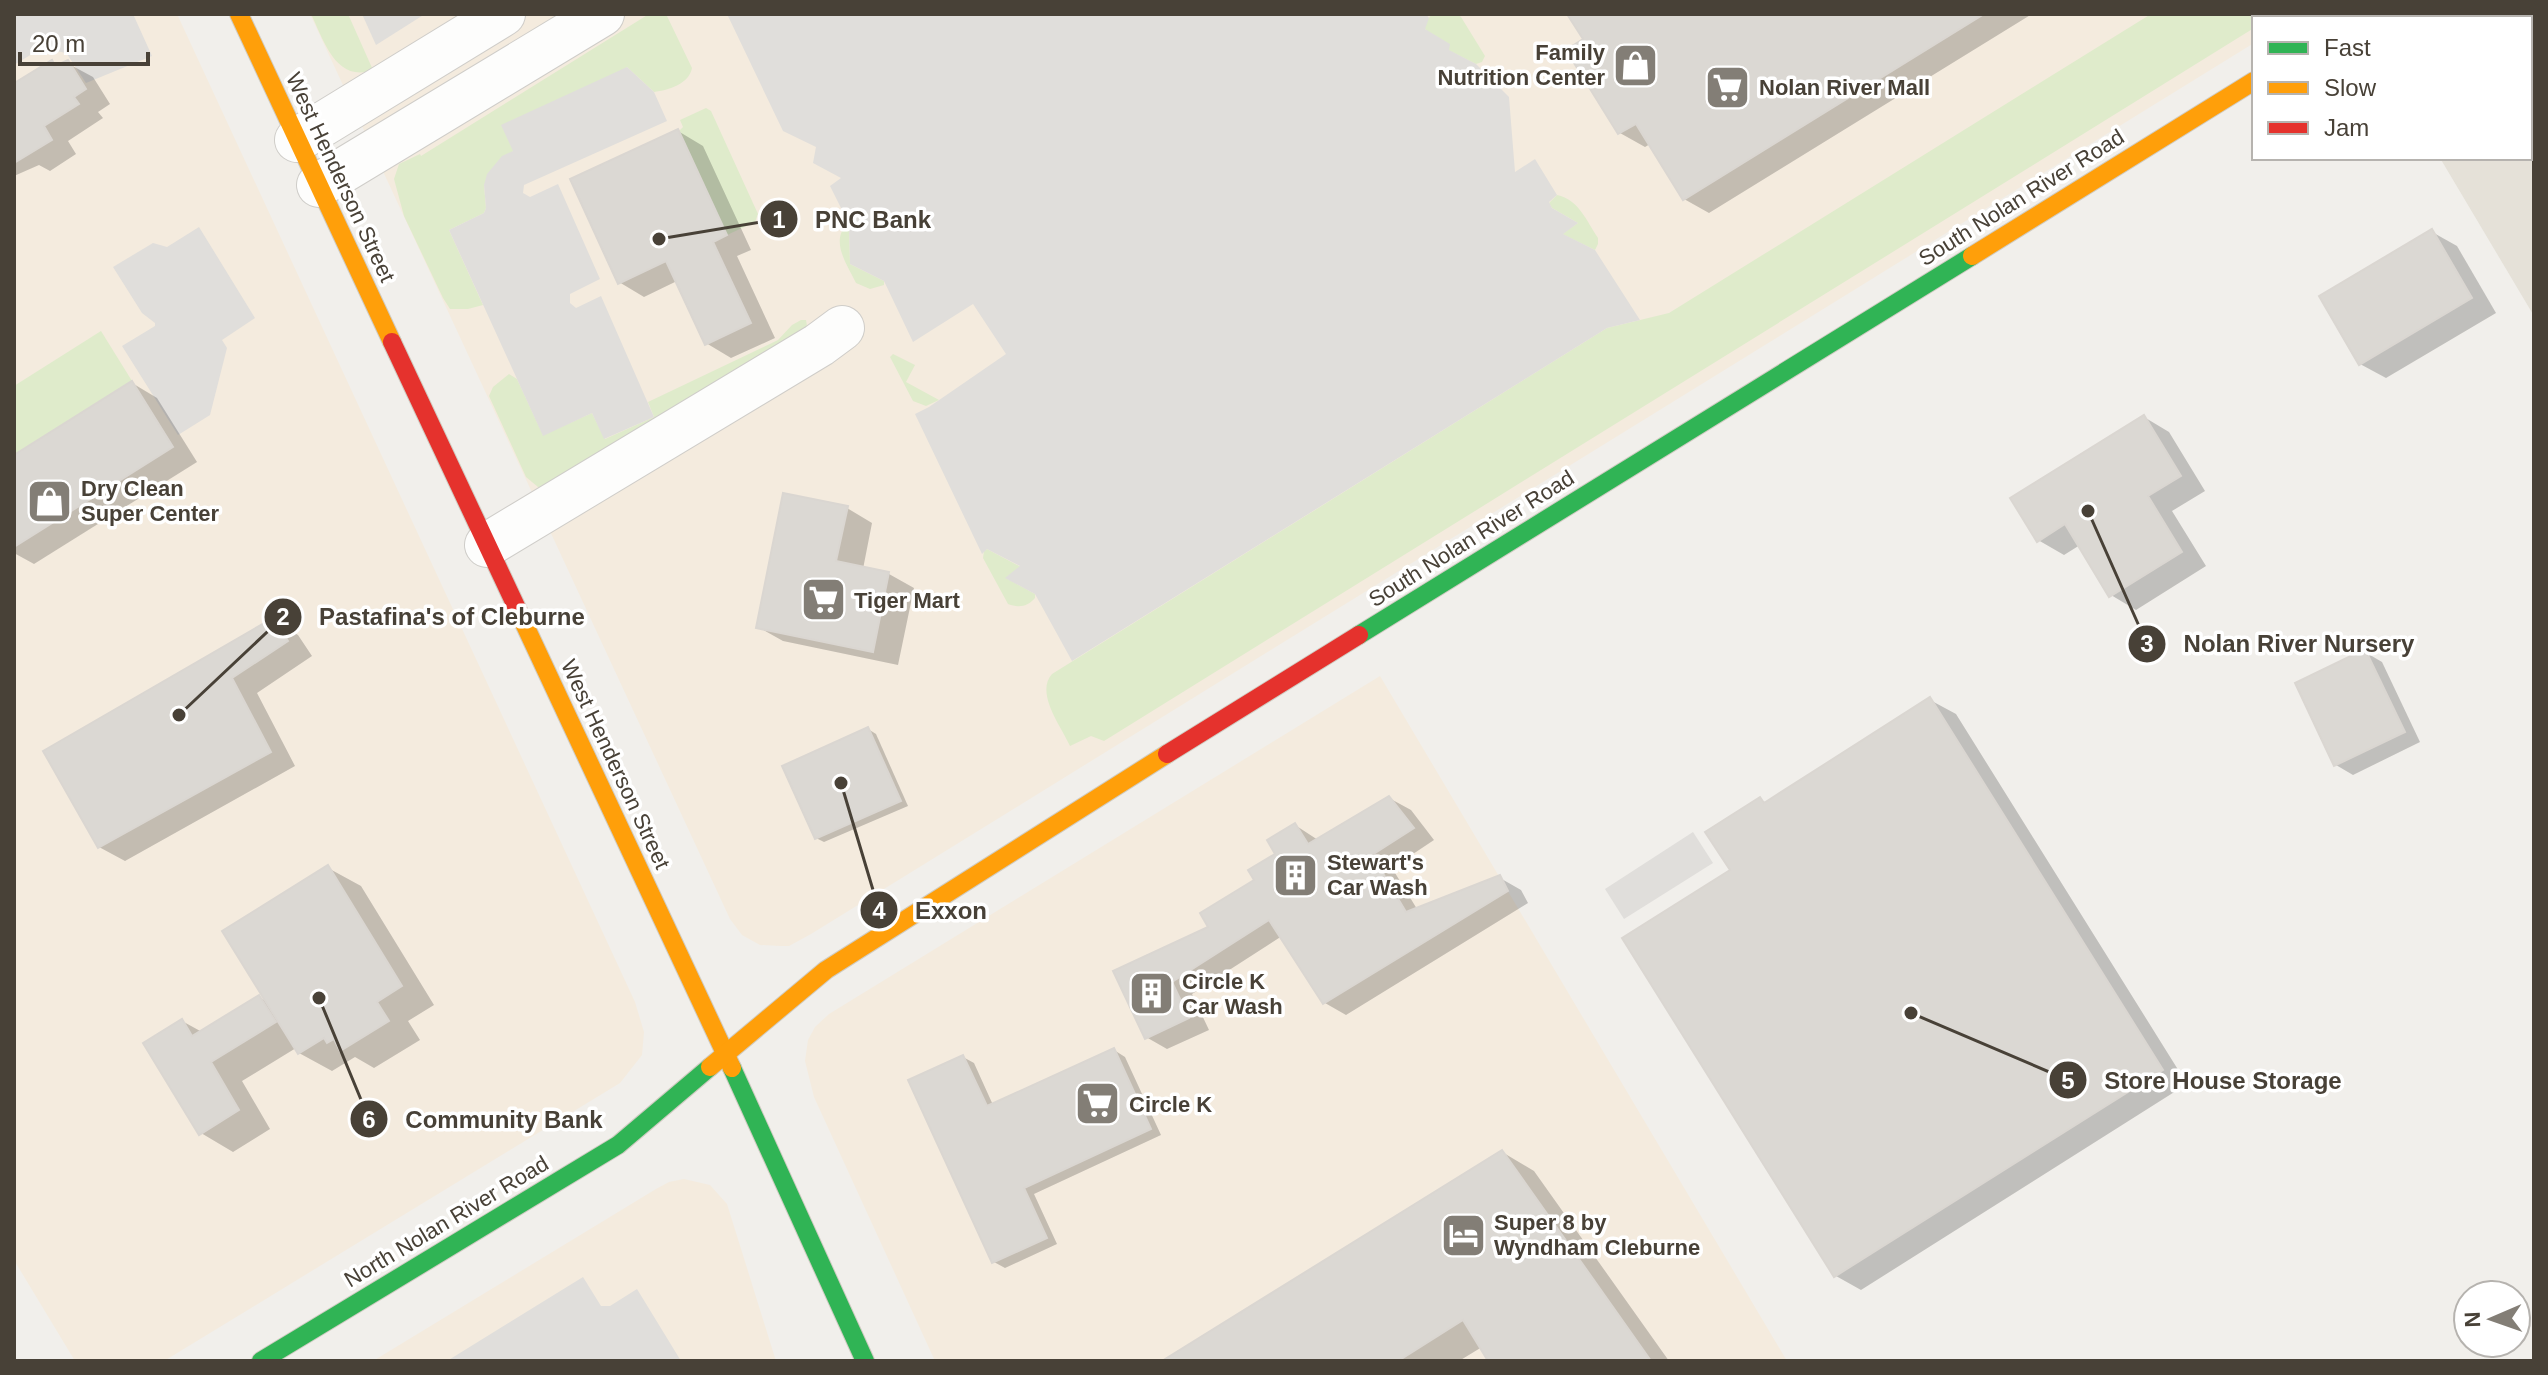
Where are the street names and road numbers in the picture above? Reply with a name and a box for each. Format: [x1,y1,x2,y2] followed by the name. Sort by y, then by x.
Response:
[281,68,400,286] street label: West Henderson Street
[1914,124,2128,271] street label: South Nolan River Road
[1364,465,1578,612] street label: South Nolan River Road
[556,655,675,873] street label: West Henderson Street
[340,1151,553,1292] street label: North Nolan River Road

